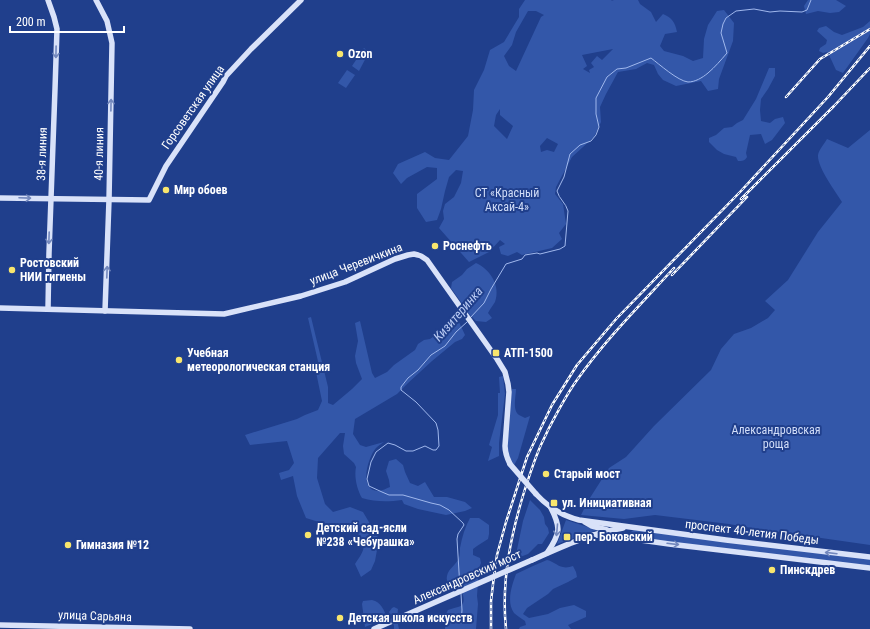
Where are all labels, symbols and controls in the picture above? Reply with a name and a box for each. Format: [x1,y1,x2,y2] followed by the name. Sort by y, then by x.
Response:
[10,8,124,34] scale bar
[16,15,46,29] text: 200 m
[53,45,60,58] one-way arrow
[348,47,373,61] place label: Ozon
[335,49,345,59] marker: Ozon
[159,62,227,152] street label: Горсоветская улица
[107,99,115,112] one-way arrow
[34,127,50,181] street label: 38-я линия
[92,127,106,181] street label: 40-я линия
[174,183,228,197] place label: Мир обоев
[161,185,171,195] marker: Мир обоев
[475,186,539,214] park label: СТ «Красный Аксай-4»
[18,195,31,202] one-way arrow
[46,231,53,244] one-way arrow
[443,239,492,253] place label: Роснефть
[308,240,404,288] street label: улица Черевичкина
[430,241,440,251] marker: Роснефть
[20,256,86,284] place label: Ростовский НИИ гигиены
[7,265,17,275] marker: Ростовский НИИ гигиены
[103,266,111,279] one-way arrow
[430,284,486,344] water label: Кизитеринка
[187,346,330,374] place label: Учебная метеорологическая станция
[504,346,553,360] place label: АТП-1500
[491,348,501,358] marker: АТП-1500
[174,355,184,365] marker: Учебная метеорологическая станция
[731,423,821,451] park label: Александровская роща
[554,467,621,481] place label: Старый мост
[541,469,551,479] marker: Старый мост
[562,496,652,510] place label: ул. Инициативная
[549,498,559,508] marker: ул. Инициативная
[684,517,820,547] street label: проспект 40-летия Победы
[316,521,415,549] place label: Детский сад-ясли №238 «Чебурашка»
[553,523,560,536] one-way arrow
[303,530,313,540] marker: Детский сад-ясли №238 «Чебурашка»
[575,530,653,544] place label: пер. Боковский
[562,532,572,542] marker: пер. Боковский
[76,538,149,552] place label: Гимназия №12
[63,540,73,550] marker: Гимназия №12
[666,541,679,548] one-way arrow
[411,547,523,607] street label: Александровский мост
[825,549,838,557] one-way arrow
[780,563,835,577] place label: Пинскдрев
[767,565,777,575] marker: Пинскдрев
[58,608,132,624] street label: улица Сарьяна
[348,611,473,625] place label: Детская школа искусств
[335,613,345,623] marker: Детская школа искусств

